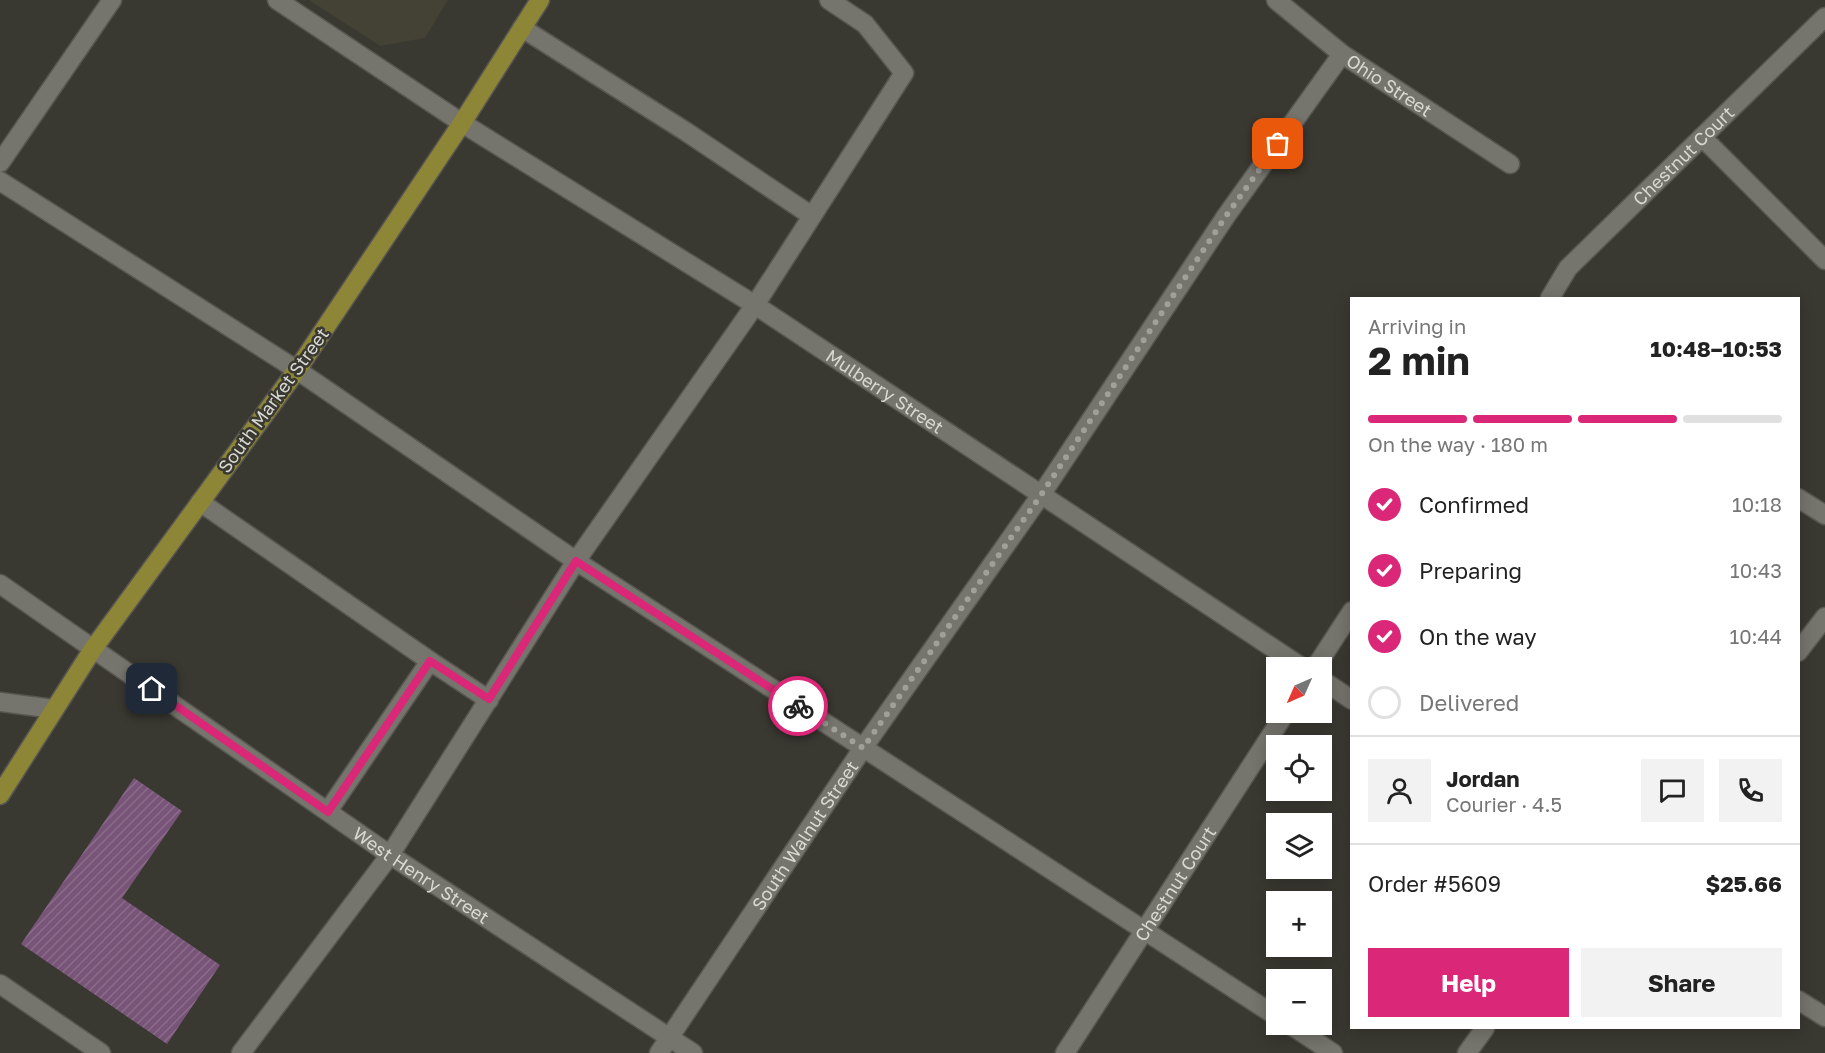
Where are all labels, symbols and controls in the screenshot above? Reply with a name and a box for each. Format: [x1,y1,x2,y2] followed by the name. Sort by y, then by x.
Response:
[1342,49,1436,121] street label: Ohio Street
[1628,101,1738,210] street label: Chestnut Court
[1252,118,1303,169] pin
[1261,127,1294,160] icon: bag
[1368,314,1466,338] text: Arriving in
[213,323,333,477] street label: South Market Street
[1650,335,1782,362] text: 10:48–10:53
[1368,337,1470,384] text: 2 min
[822,344,948,438] street label: Mulberry Street
[1368,432,1548,456] text: On the way · 180 m
[1368,488,1401,521] icon: check
[1419,491,1529,518] text: Confirmed
[1732,492,1782,516] text: 10:18
[1368,554,1401,587] icon: check
[1419,557,1522,584] text: Preparing
[1730,558,1782,582] text: 10:43
[1368,620,1401,653] icon: check
[1419,623,1537,650] text: On the way
[1730,624,1782,648] text: 10:44
[1266,657,1332,723] north arrow
[1266,657,1332,1035] map controls
[126,663,177,714] pin
[135,672,168,705] icon: home
[768,676,828,736] courier
[1419,689,1519,716] text: Delivered
[782,690,815,723] icon: bike
[1266,735,1332,801] button: locate
[747,756,863,914] street label: South Walnut Street
[1368,759,1431,822] button: person
[1641,759,1704,822] button: chat
[1719,759,1782,822] button: phone
[1446,765,1520,792] text: Jordan
[1446,792,1562,816] text: Courier · 4.5
[1266,813,1332,879] button: layers
[349,822,494,928] street label: West Henry Street
[1130,822,1220,945] street label: Chestnut Court
[1368,870,1501,897] text: Order #5609
[1705,870,1782,897] text: $25.66
[1266,891,1332,957] button: +
[1368,948,1569,1017] button: Help
[1581,948,1782,1017] button: Share
[1266,969,1332,1035] button: −

